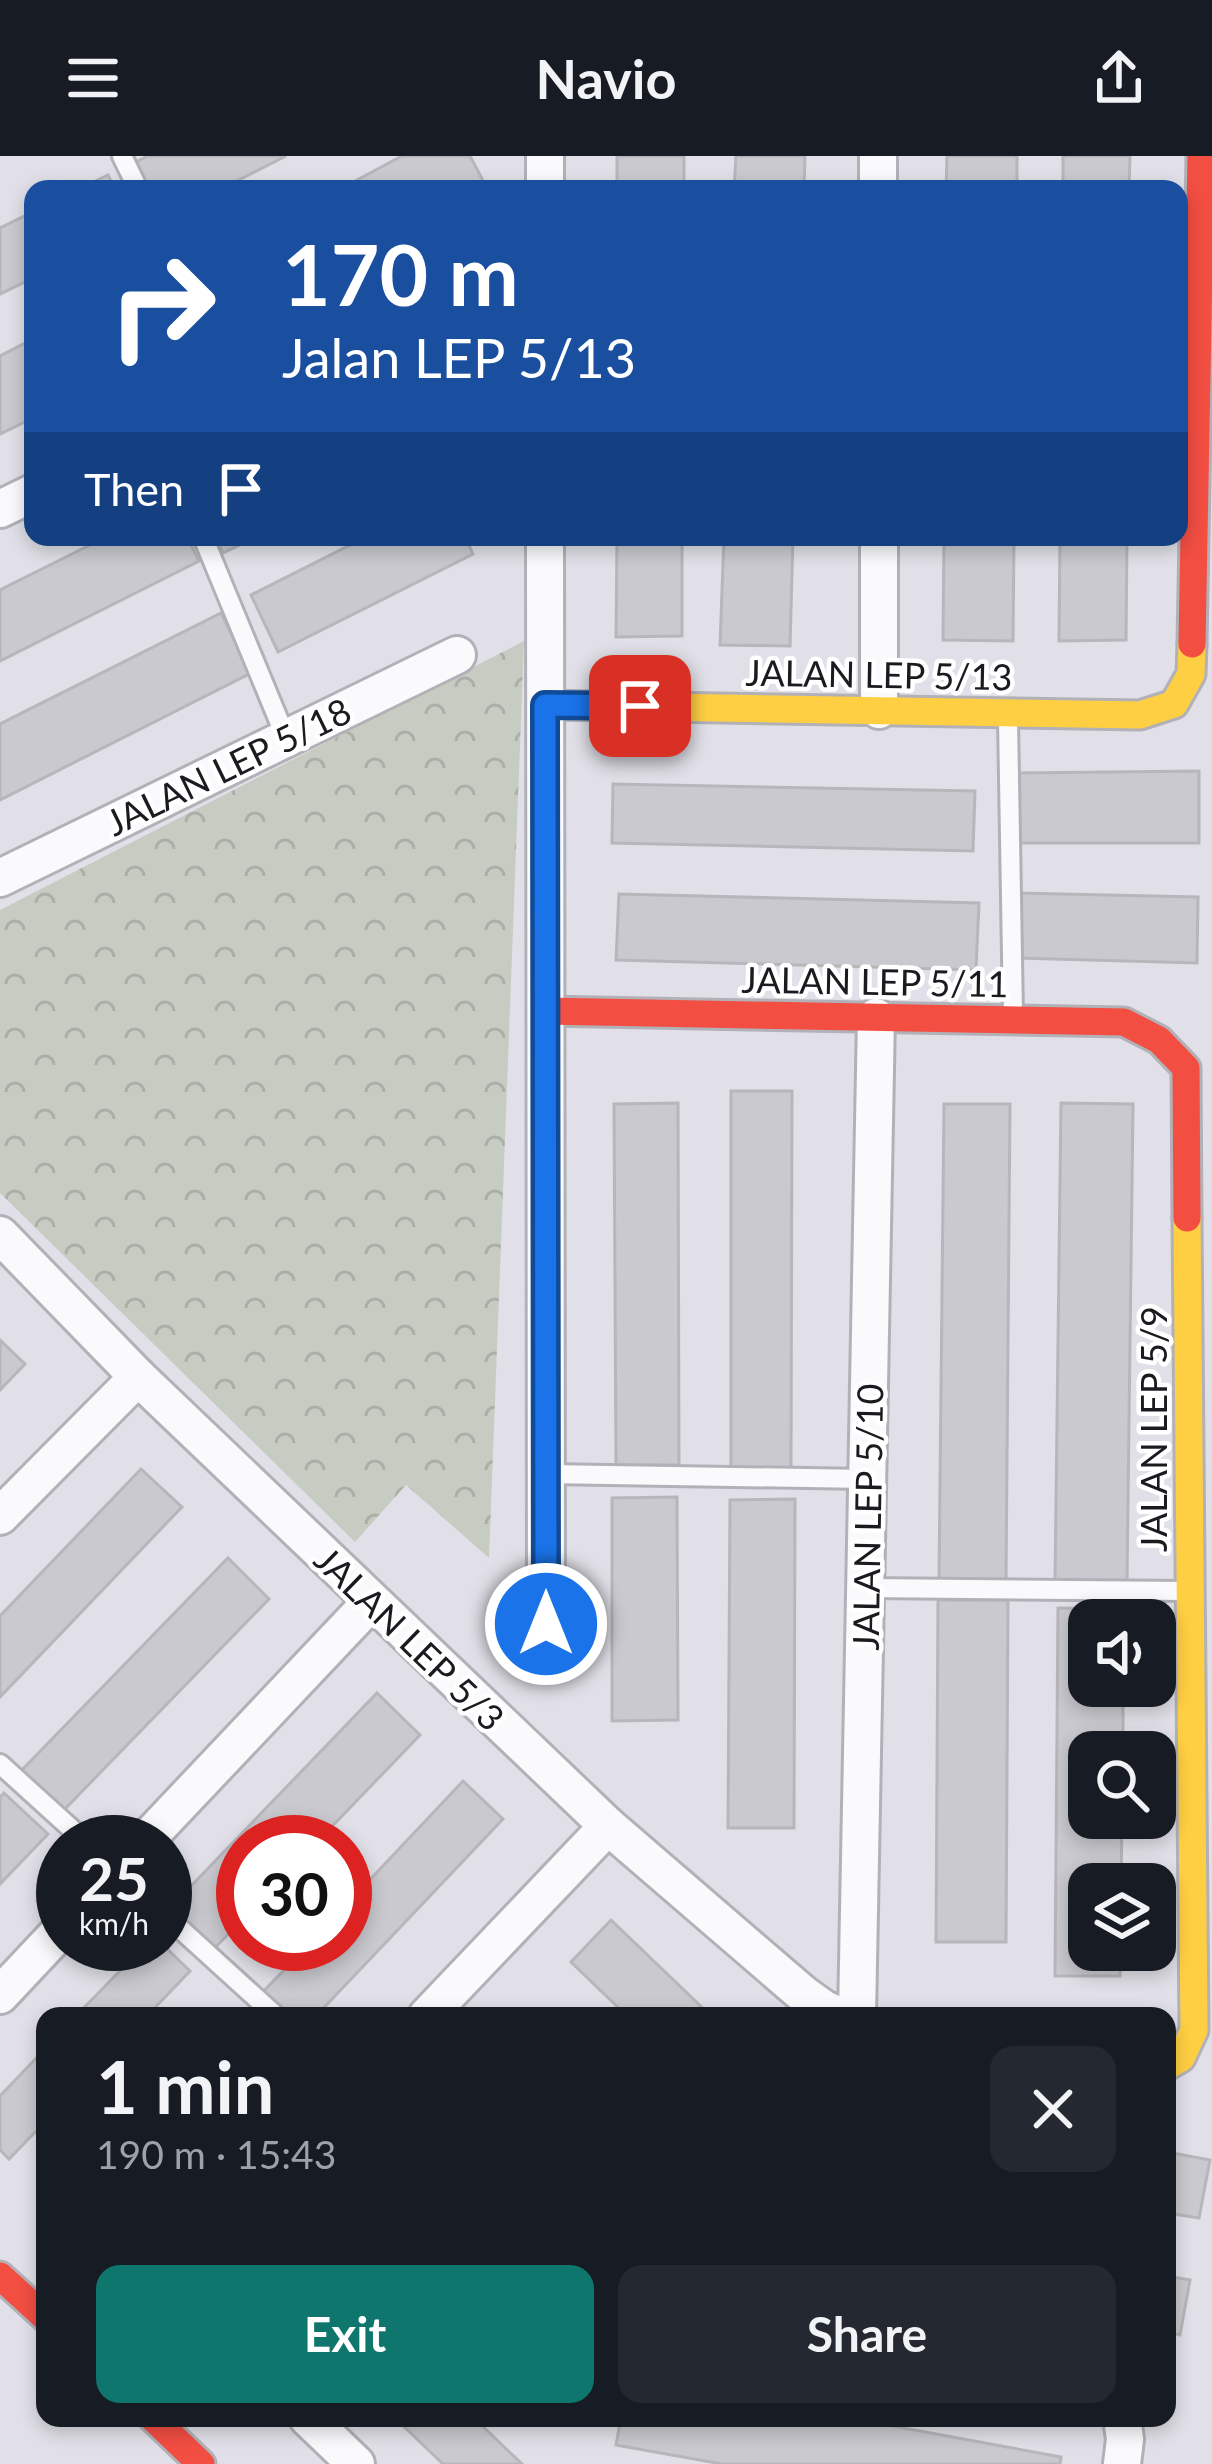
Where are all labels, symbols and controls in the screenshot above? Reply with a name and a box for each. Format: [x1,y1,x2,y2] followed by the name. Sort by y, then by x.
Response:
[60,45,126,111] icon: menu
[1086,45,1152,111] icon: share
[536,46,676,111] text: Navio
[282,223,519,324] text: 170 m
[84,228,240,384] icon: right
[282,325,636,390] text: Jalan LEP 5/13
[208,456,274,522] icon: arrive
[84,462,184,516] text: Then
[745,650,1013,698] street label: JALAN LEP 5/13
[589,655,691,757] pin
[607,673,673,739] icon: arrive
[98,688,358,844] street label: JALAN LEP 5/18
[741,957,1009,1005] street label: JALAN LEP 5/11
[1131,1306,1175,1552] street label: JALAN LEP 5/9
[843,1383,891,1651] street label: JALAN LEP 5/10
[306,1537,514,1739] street label: JALAN LEP 5/3
[483,1561,609,1687] position arrow
[1068,1599,1176,1971] map controls
[1068,1599,1176,1707] button: sound
[1068,1731,1176,1839] button: search
[216,1815,372,1971] speed limit sign: 30
[79,1842,149,1914] text: 25
[1068,1863,1176,1971] button: layers
[79,1905,149,1941] text: km/h
[96,2043,274,2129] text: 1 min
[990,2046,1116,2172] button: close
[96,2131,336,2177] text: 190 m · 15:43
[96,2265,594,2403] button: Exit
[618,2265,1116,2403] button: Share

